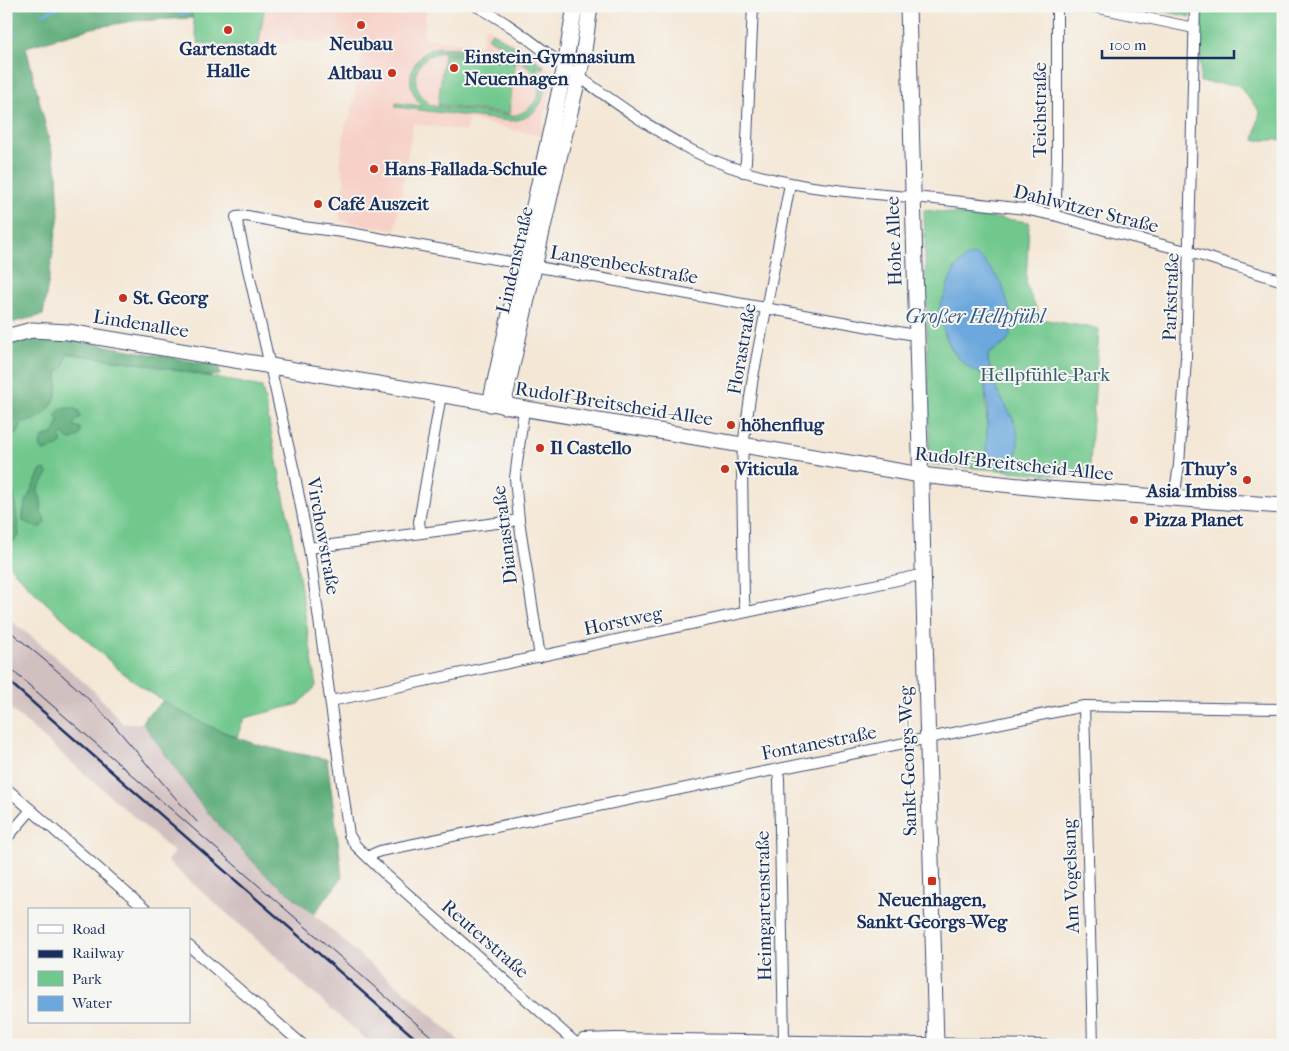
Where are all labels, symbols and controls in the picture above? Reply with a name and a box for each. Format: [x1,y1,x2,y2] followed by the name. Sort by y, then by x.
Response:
[355,19,367,31] marker: Neubau
[222,24,234,36] marker: Gartenstadt Halle
[1102,28,1234,60] scale bar
[329,33,393,55] place label: Neubau
[1109,36,1147,54] text: 100 m
[179,38,277,82] place label: Gartenstadt Halle
[464,46,635,90] place label: Einstein-Gymnasium Neuenhagen
[327,62,382,84] place label: Altbau
[448,62,460,74] marker: Einstein-Gymnasium Neuenhagen
[1029,62,1051,158] street label: Teichstraße
[386,67,398,79] marker: Altbau
[384,158,547,180] place label: Hans-Fallada-Schule
[368,163,380,175] marker: Hans-Fallada-Schule
[1011,180,1161,238] street label: Dahlwitzer Straße
[328,193,429,215] place label: Café Auszeit
[881,196,907,286] street label: Hohe Allee
[312,198,324,210] marker: Café Auszeit
[492,204,538,316] street label: Lindenstraße
[548,241,700,289] street label: Langenbeckstraße
[1158,253,1184,341] street label: Parkstraße
[133,287,209,309] place label: St. Georg
[117,292,129,304] marker: St. Georg
[723,302,761,396] street label: Florastraße
[905,305,1047,328] water label: Großer Hellpfühl
[92,306,190,342] street label: Lindenallee
[980,364,1110,386] park label: Hellpfühle-Park
[514,377,714,431] street label: Rudolf-Breitscheid-Allee
[740,414,825,436] place label: höhenflug
[725,419,737,431] marker: höhenflug
[550,437,632,459] place label: Il Castello
[534,442,546,454] marker: Il Castello
[913,443,1115,485] street label: Rudolf-Breitscheid-Allee
[734,458,799,480] place label: Viticula
[1146,458,1237,502] place label: Thuy's Asia Imbiss
[719,463,731,475] marker: Viticula
[1241,474,1253,486] marker: Thuy's Asia Imbiss
[302,475,344,596] street label: Virchowstraße
[488,484,522,586] street label: Dianastraße
[1144,509,1244,531] place label: Pizza Planet
[1128,514,1140,526] marker: Pizza Planet
[582,602,665,640] street label: Horstweg
[894,685,922,837] street label: Sankt-Georgs-Weg
[760,721,878,765] street label: Fontanestraße
[1058,817,1084,935] street label: Am Vogelsang
[752,831,776,981] street label: Heimgartenstraße
[926,875,938,887] marker: Neuenhagen, Sankt-Georgs-Weg
[857,889,1008,933] place label: Neuenhagen, Sankt-Georgs-Weg
[437,895,533,983] street label: Reuterstraße
[28,908,190,1024] legend
[72,920,106,938] text: Road
[72,944,125,962] text: Railway
[72,970,102,988] text: Park
[71,994,112,1012] text: Water

